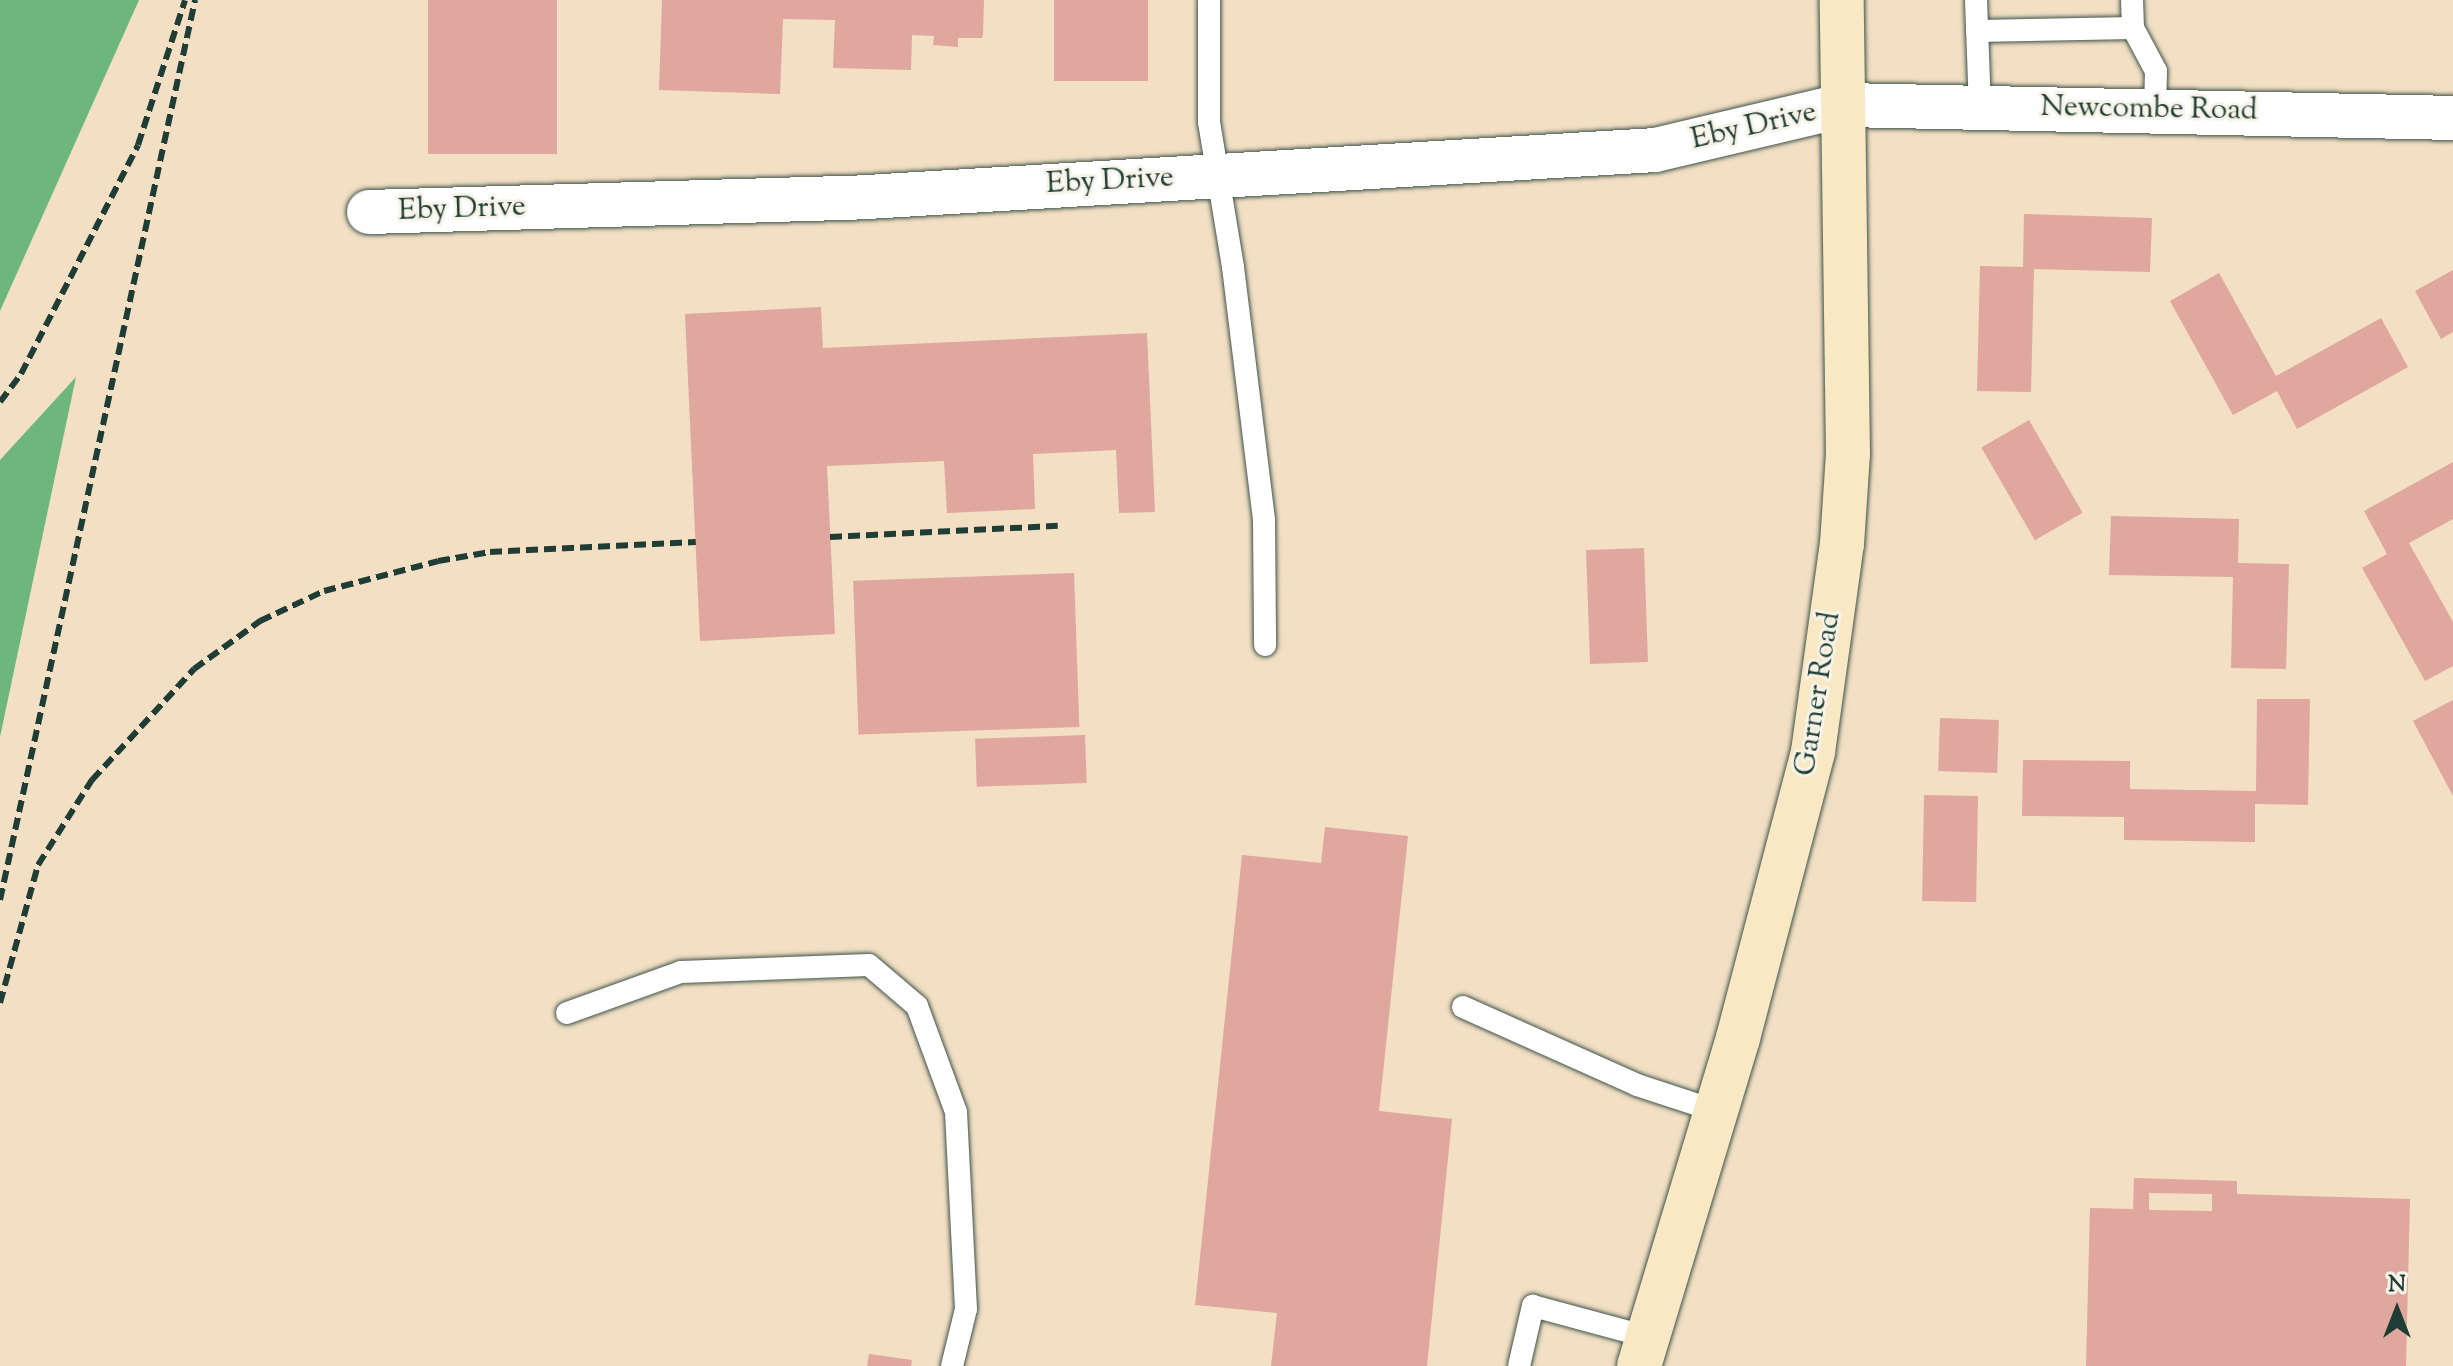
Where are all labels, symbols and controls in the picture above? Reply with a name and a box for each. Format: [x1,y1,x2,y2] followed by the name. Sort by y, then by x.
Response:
[2040,90,2258,130] street label: Newcombe Road
[1688,95,1820,159] street label: Eby Drive
[1045,161,1175,203] street label: Eby Drive
[398,190,526,230] street label: Eby Drive
[1788,609,1850,779] street label: Garner Road
[2357,1270,2437,1350] north arrow
[2388,1270,2406,1302] text: N

